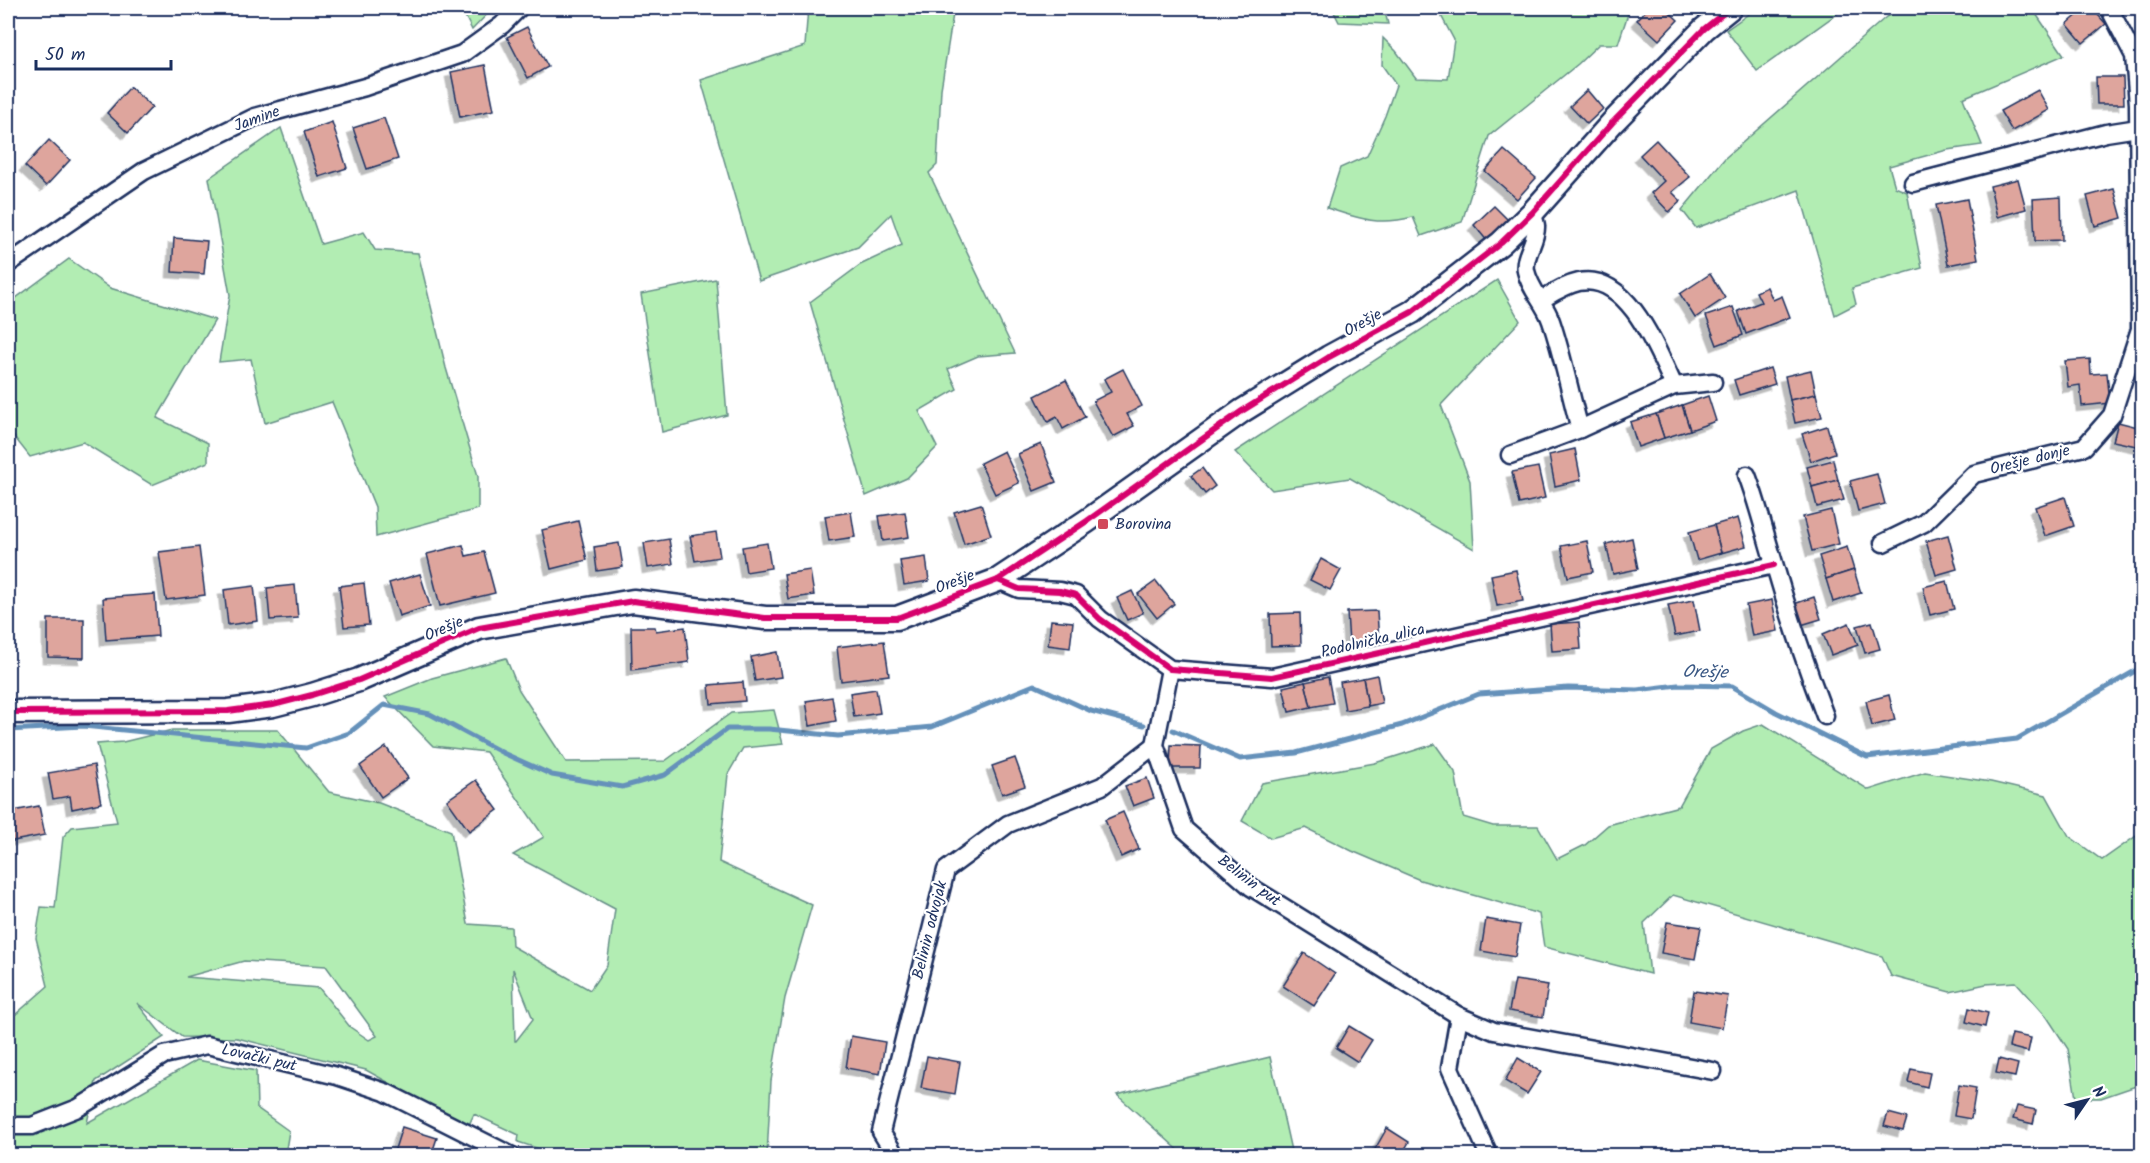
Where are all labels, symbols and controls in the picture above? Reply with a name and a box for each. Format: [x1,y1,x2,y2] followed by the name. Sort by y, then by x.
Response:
[36,33,171,71] scale bar
[45,41,85,70] text: 50 m
[231,99,283,139] street label: Jamine
[1339,302,1387,344] street label: Orešje
[1987,438,2073,482] street label: Orešje donje
[1115,512,1172,537] place label: Borovina
[1096,517,1110,531] marker: Borovina
[932,563,978,601] street label: Orešje
[421,610,467,648] street label: Orešje
[1319,617,1427,665] street label: Podolnička ulica
[1682,658,1730,688] water label: Orešje
[1212,849,1287,914] street label: Belinin put
[906,878,954,982] street label: Belinin odvojak
[219,1037,300,1079] street label: Lovački put
[2057,1070,2117,1130] north arrow
[2085,1081,2111,1104] text: N

